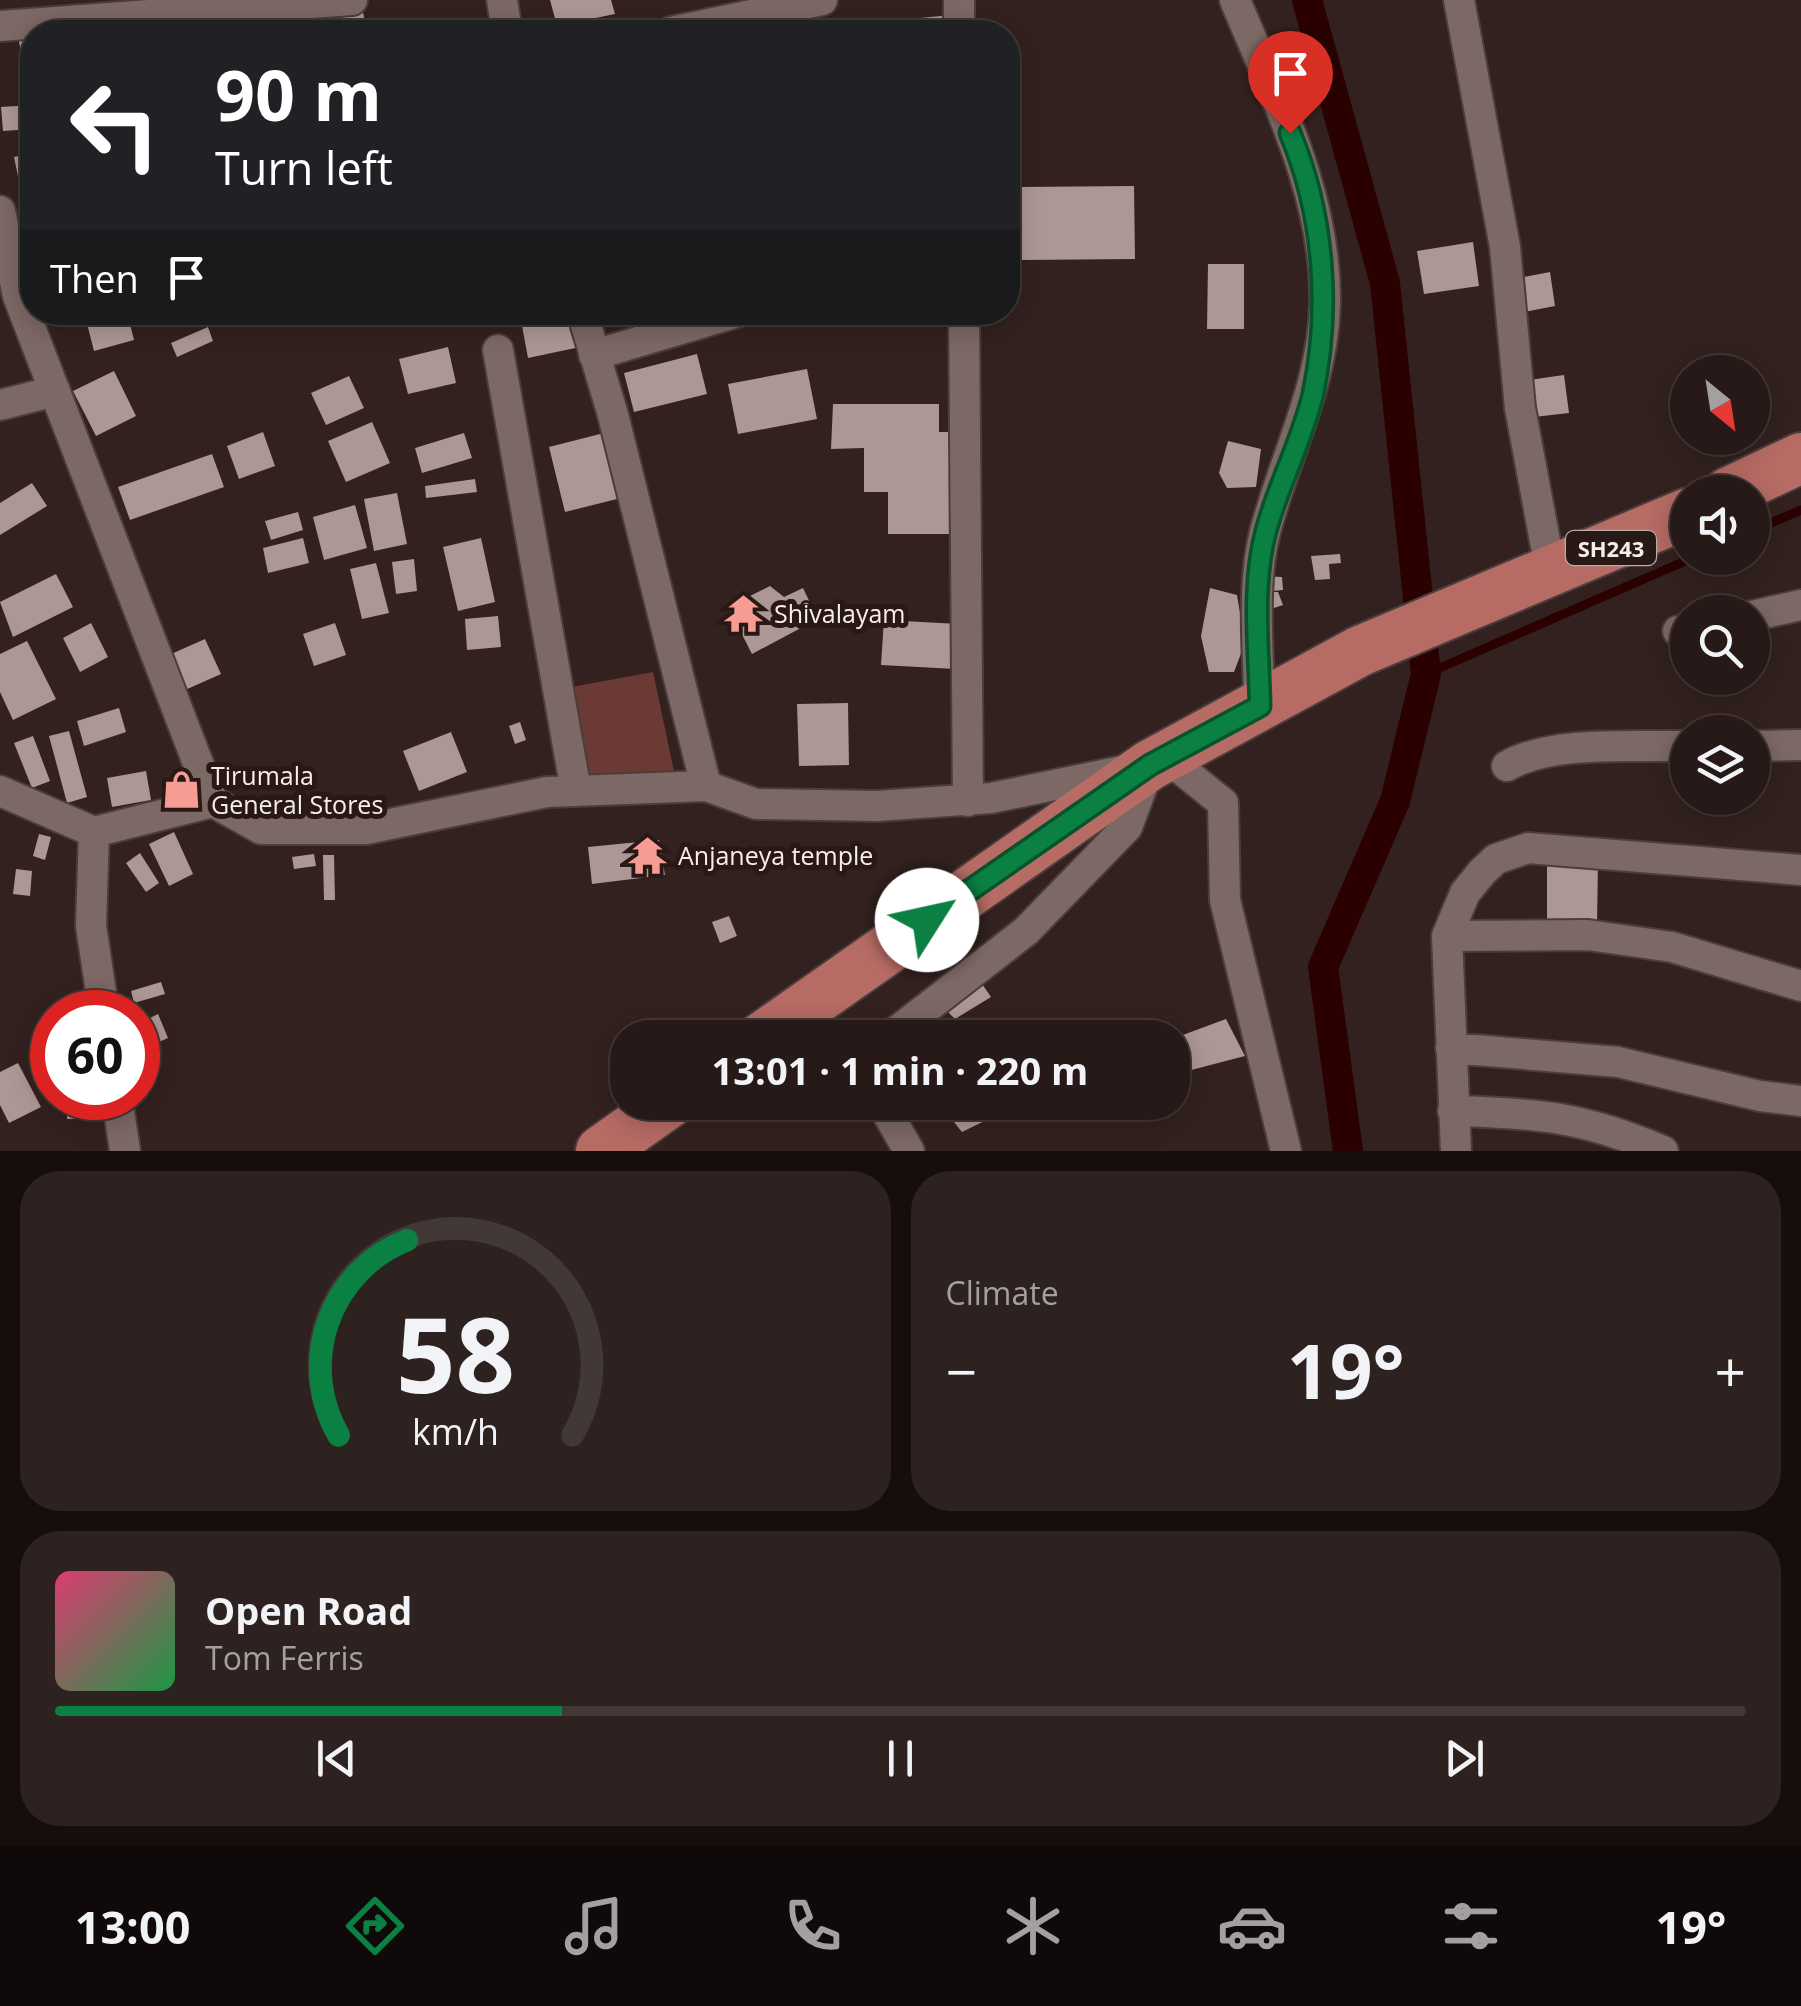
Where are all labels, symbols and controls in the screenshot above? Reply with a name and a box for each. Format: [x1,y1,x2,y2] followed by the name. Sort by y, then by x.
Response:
[1248,31,1333,134] pin
[215,46,382,142] text: 90 m
[1263,46,1318,101] icon: arrive
[50,60,180,190] icon: left
[215,137,393,198] text: Turn left
[159,250,214,305] icon: arrive
[50,252,139,304] text: Then
[1670,355,1770,455] north arrow
[1670,355,1770,815] map controls
[1670,475,1770,575] button: sound
[1566,531,1656,565] road number: SH243
[723,592,765,634] temple icon: Shivalayam
[1670,595,1770,695] button: search
[774,596,906,630] place label: Shivalayam
[1670,715,1770,815] button: layers
[211,758,383,821] place label: Tirumala General Stores
[160,768,202,810] shop icon: Tirumala General Stores
[627,834,669,876] temple icon: Anjaneya temple
[678,838,873,872] place label: Anjaneya temple
[875,868,979,972] position arrow
[30,990,160,1120] speed limit sign: 60
[712,1044,1088,1096] text: 13:01 · 1 min · 220 m
[946,1271,1059,1314] text: Climate
[396,1282,515,1423] text: 58
[1287,1319,1405,1421] text: 19°
[946,1333,977,1408] text: −
[1715,1333,1746,1408] text: +
[412,1407,499,1455] text: km/h
[205,1584,412,1636] text: Open Road
[205,1636,364,1679] text: Tom Ferris
[309,1731,364,1786] icon: previous
[873,1731,928,1786] icon: pause
[1437,1731,1492,1786] icon: next
[340,1891,410,1961] icon: directions
[559,1891,629,1961] icon: music
[778,1891,848,1961] icon: phone
[998,1891,1068,1961] icon: climate
[1217,1891,1287,1961] icon: car
[1436,1891,1506,1961] icon: filters
[75,1896,190,1957] text: 13:00
[1656,1896,1726,1957] text: 19°

